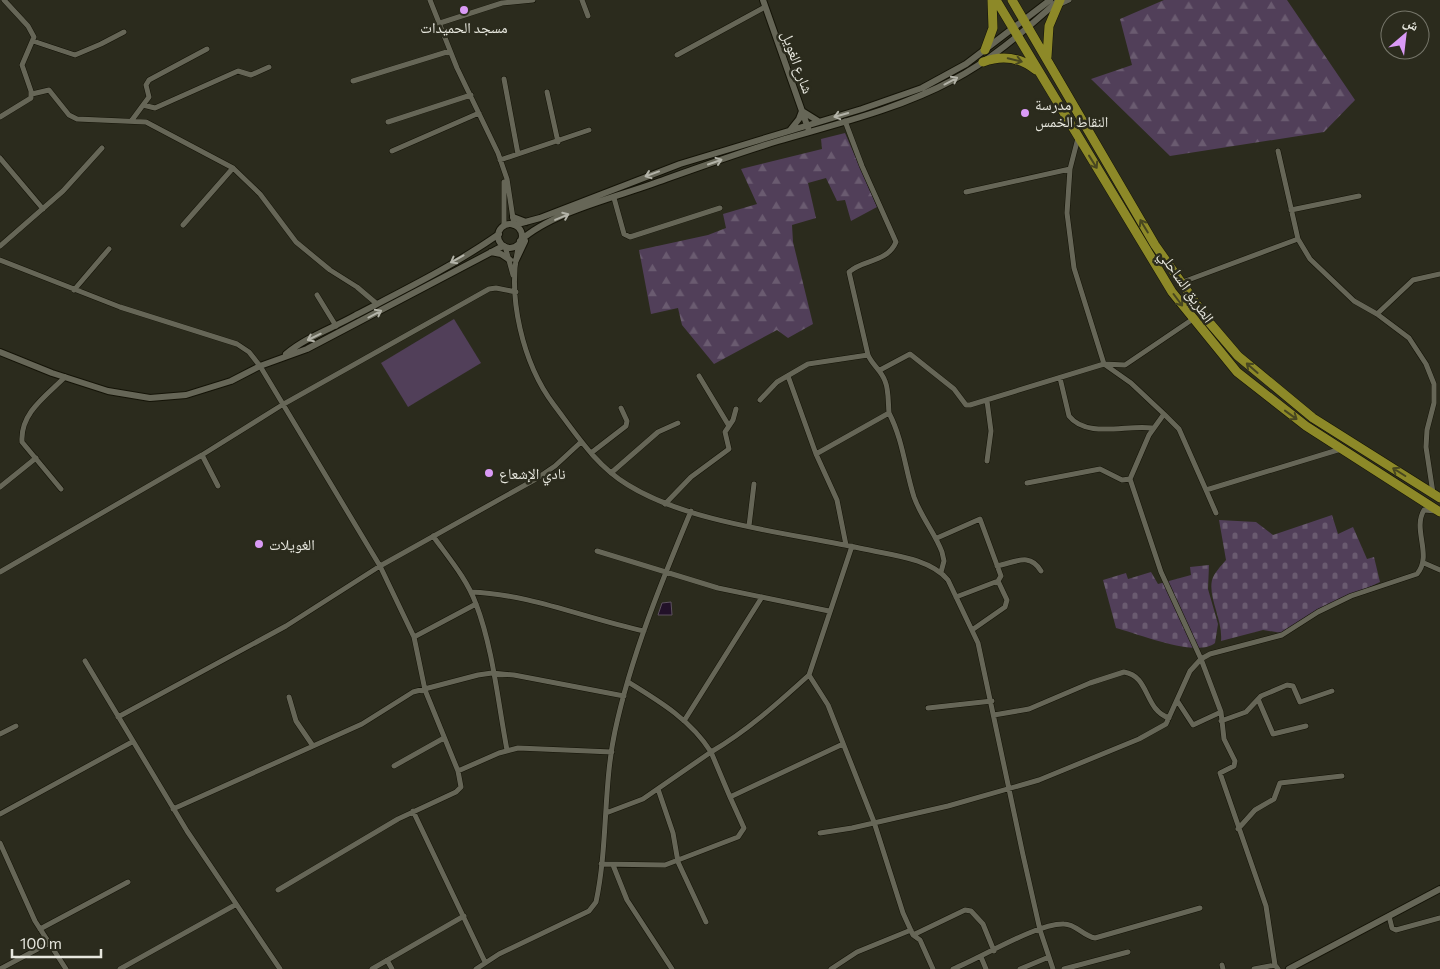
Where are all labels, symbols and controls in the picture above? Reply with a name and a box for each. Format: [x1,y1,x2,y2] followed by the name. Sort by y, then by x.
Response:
[458,4,470,16] marker: مسجد الحميدات
[1380,10,1430,60] north arrow
[1400,12,1422,35] text: ش
[420,18,508,36] place label: مسجد الحميدات
[776,28,818,97] street label: شارع الغويل
[1006,55,1022,65] one-way arrow
[944,76,959,86] one-way arrow
[1035,95,1108,132] place label: مدرسة النقاط الخمس
[1019,107,1031,119] marker: مدرسة النقاط الخمس
[833,110,849,120] one-way arrow
[1088,154,1098,168] one-way arrow
[707,157,722,166] one-way arrow
[645,170,661,179] one-way arrow
[554,212,569,221] one-way arrow
[1138,219,1148,233] one-way arrow
[1152,246,1218,328] street label: الطريق الساحلي
[450,255,465,265] one-way arrow
[1173,293,1183,307] one-way arrow
[367,309,382,318] one-way arrow
[307,333,322,342] one-way arrow
[1246,362,1259,374] one-way arrow
[1284,410,1298,420] one-way arrow
[499,464,566,486] place label: نادي الإشعاع
[483,467,495,479] marker: نادي الإشعاع
[1392,467,1406,477] one-way arrow
[269,535,315,554] place label: الغويلات
[253,538,265,550] marker: الغويلات
[12,926,101,958] scale bar
[20,934,62,952] text: 100 m

